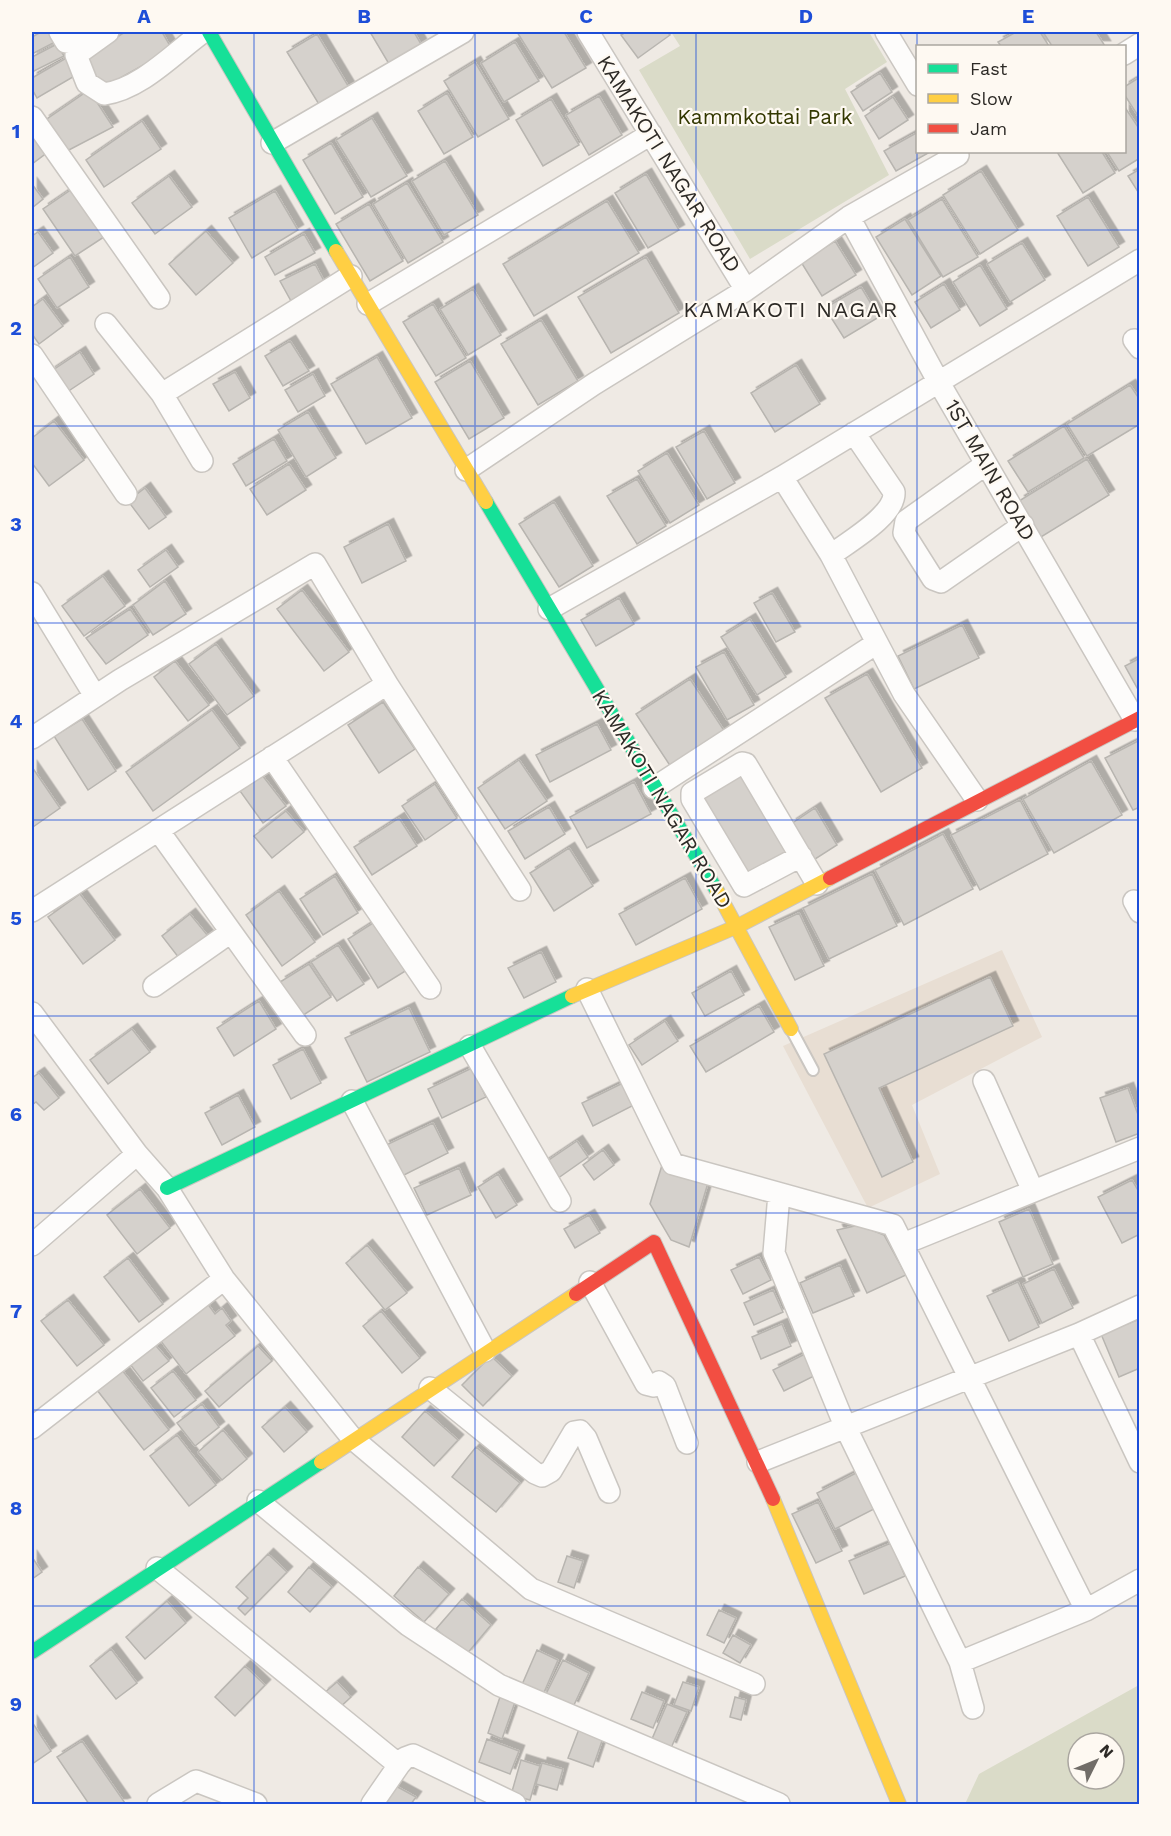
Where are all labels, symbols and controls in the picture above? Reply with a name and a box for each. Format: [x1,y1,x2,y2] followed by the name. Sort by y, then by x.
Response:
[137,4,151,28] text: A
[357,4,371,28] text: B
[579,4,593,28] text: C
[799,4,813,28] text: D
[1022,4,1034,28] text: E
[916,45,1126,153] legend
[592,51,747,277] street label: KAMAKOTI NAGAR ROAD
[970,58,1008,79] text: Fast
[970,88,1013,109] text: Slow
[677,104,853,129] park label: Kammkottai Park
[970,118,1007,139] text: Jam
[12,119,20,143] text: 1
[683,297,899,322] district label: KAMAKOTI NAGAR
[10,316,22,340] text: 2
[940,395,1041,545] street label: 1ST MAIN ROAD
[10,512,22,536] text: 3
[587,685,738,913] street label: KAMAKOTI NAGAR ROAD
[10,709,23,733] text: 4
[10,906,22,930] text: 5
[10,1102,22,1126] text: 6
[10,1299,22,1323] text: 7
[10,1496,22,1520] text: 8
[10,1692,22,1716] text: 9
[1066,1731,1126,1791] north arrow
[1096,1740,1118,1762] text: N

